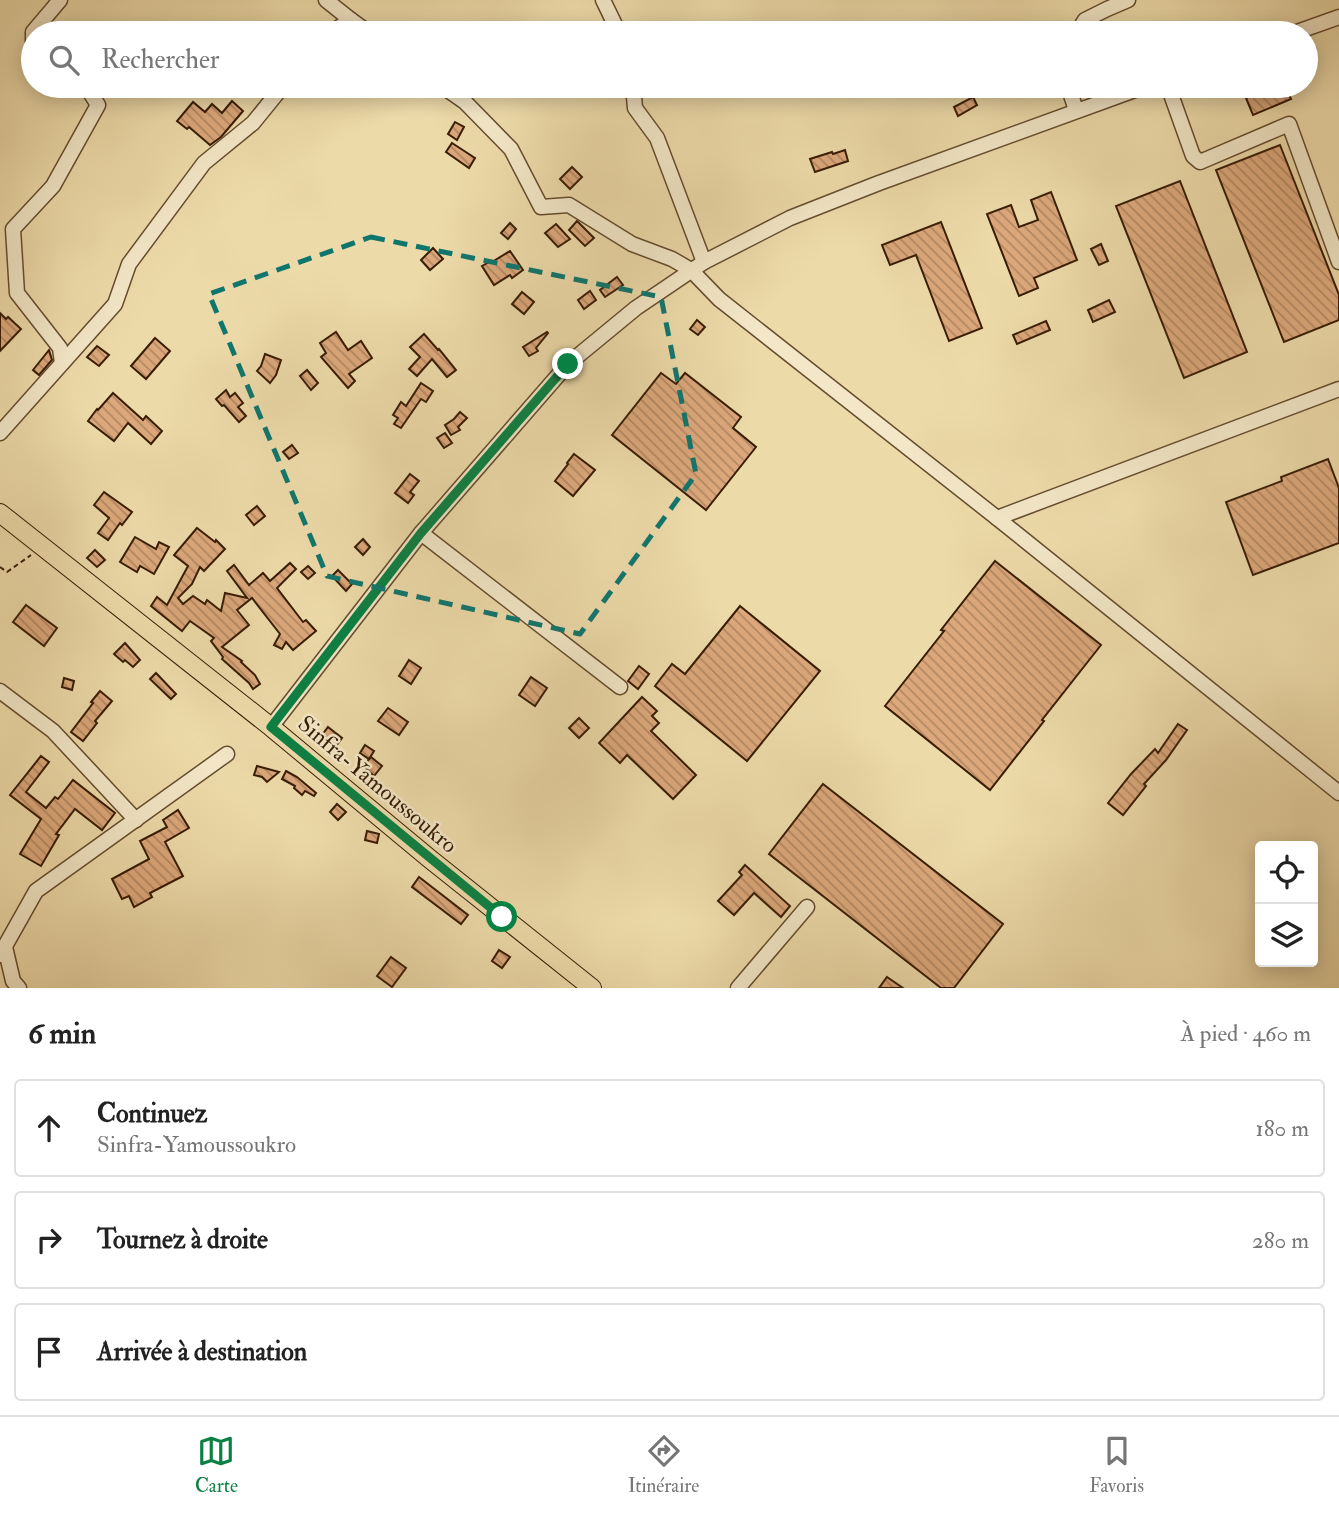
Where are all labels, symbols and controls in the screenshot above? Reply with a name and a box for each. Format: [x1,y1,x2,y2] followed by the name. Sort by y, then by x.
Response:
[21,21,1318,98] search box
[45,41,83,79] icon: search
[101,44,220,76] text: Rechercher
[552,348,583,379] route end
[292,709,463,859] street label: Sinfra-Yamoussoukro
[1255,841,1318,967] map controls
[1255,841,1318,904] button: locate
[486,901,517,932] route start
[1255,904,1318,967] button: layers
[28,1015,96,1052] text: 6 min
[1180,1019,1311,1048] text: À pied · 460 m
[97,1098,207,1130] text: Continuez
[30,1109,68,1147] icon: ahead
[1256,1114,1309,1143] text: 180 m
[97,1130,296,1159] text: Sinfra-Yamoussoukro
[30,1221,68,1259] icon: right
[97,1224,268,1256] text: Tournez à droite
[1252,1226,1309,1255] text: 280 m
[30,1333,68,1371] icon: arrive
[97,1336,307,1368] text: Arrivée à destination
[195,1432,238,1498] tab: Carte
[628,1432,699,1498] tab: Itinéraire
[1089,1432,1144,1498] tab: Favoris

